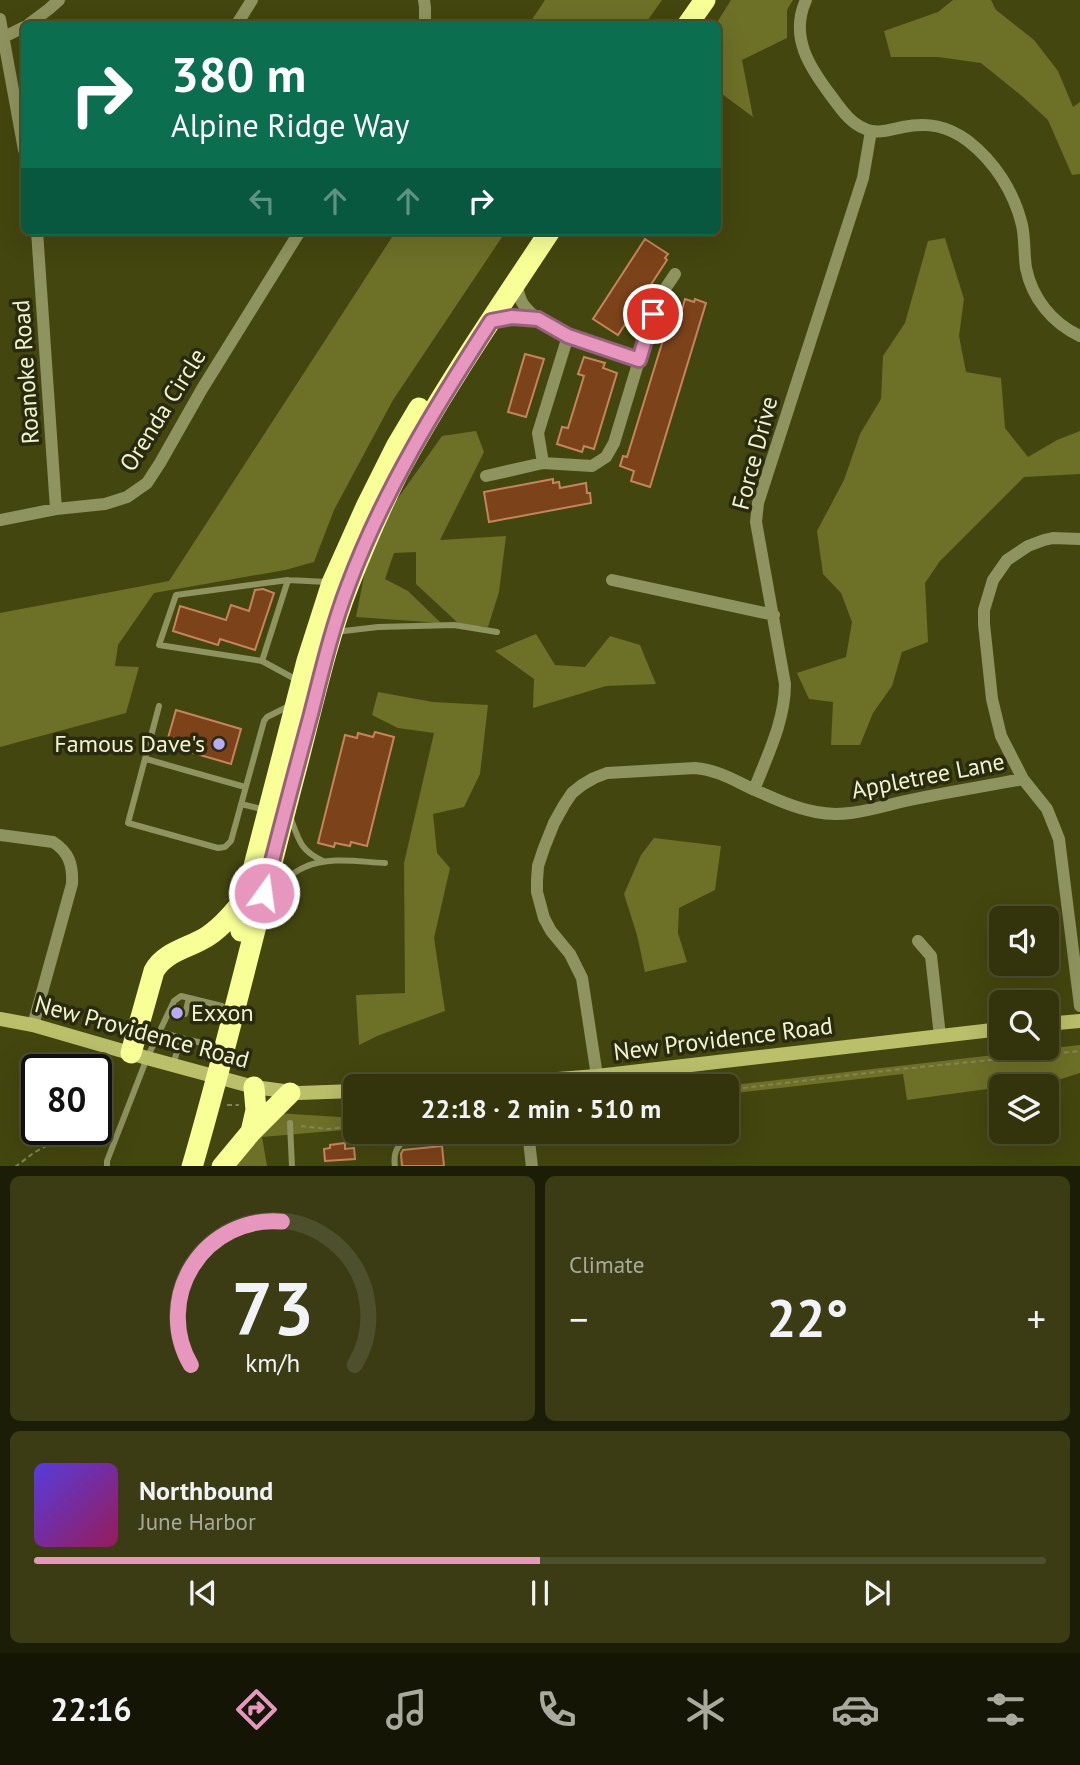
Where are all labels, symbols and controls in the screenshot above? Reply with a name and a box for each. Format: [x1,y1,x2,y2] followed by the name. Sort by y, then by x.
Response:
[171,42,306,106] text: 380 m
[56,49,147,140] icon: right
[171,104,409,146] text: Alpine Ridge Way
[243,182,281,220] icon: left
[316,182,354,220] icon: ahead
[389,182,427,220] icon: ahead
[462,182,500,220] icon: right
[623,284,683,344] pin
[634,295,672,333] icon: arrive
[5,299,46,445] street label: Roanoke Road
[112,342,213,477] street label: Orenda Circle
[725,393,785,513] street label: Force Drive
[54,728,205,759] place label: Famous Dave's
[211,736,227,752] marker: Famous Dave's
[849,745,1007,806] street label: Appletree Lane
[227,856,301,930] position arrow
[989,906,1059,1144] map controls
[989,906,1059,976] button: sound
[31,988,253,1075] street label: New Providence Road
[989,990,1059,1060] button: search
[191,997,254,1028] place label: Exxon
[169,1005,185,1021] marker: Exxon
[611,1010,834,1067] street label: New Providence Road
[21,1054,112,1145] speed limit sign: 80
[989,1074,1059,1144] button: layers
[421,1092,661,1125] text: 22:18 · 2 min · 510 m
[569,1250,644,1279] text: Climate
[231,1261,314,1355] text: 73
[767,1284,848,1351] text: 22°
[569,1294,588,1343] text: −
[1027,1294,1046,1343] text: +
[245,1346,300,1378] text: km/h
[139,1474,273,1507] text: Northbound
[139,1507,256,1536] text: June Harbor
[184,1574,222,1612] icon: previous
[521,1574,559,1612] icon: pause
[858,1574,896,1612] icon: next
[232,1685,281,1734] icon: directions
[382,1685,431,1734] icon: music
[532,1685,581,1734] icon: phone
[681,1685,730,1734] icon: climate
[831,1685,880,1734] icon: car
[981,1685,1030,1734] icon: filters
[50,1688,132,1730] text: 22:16

